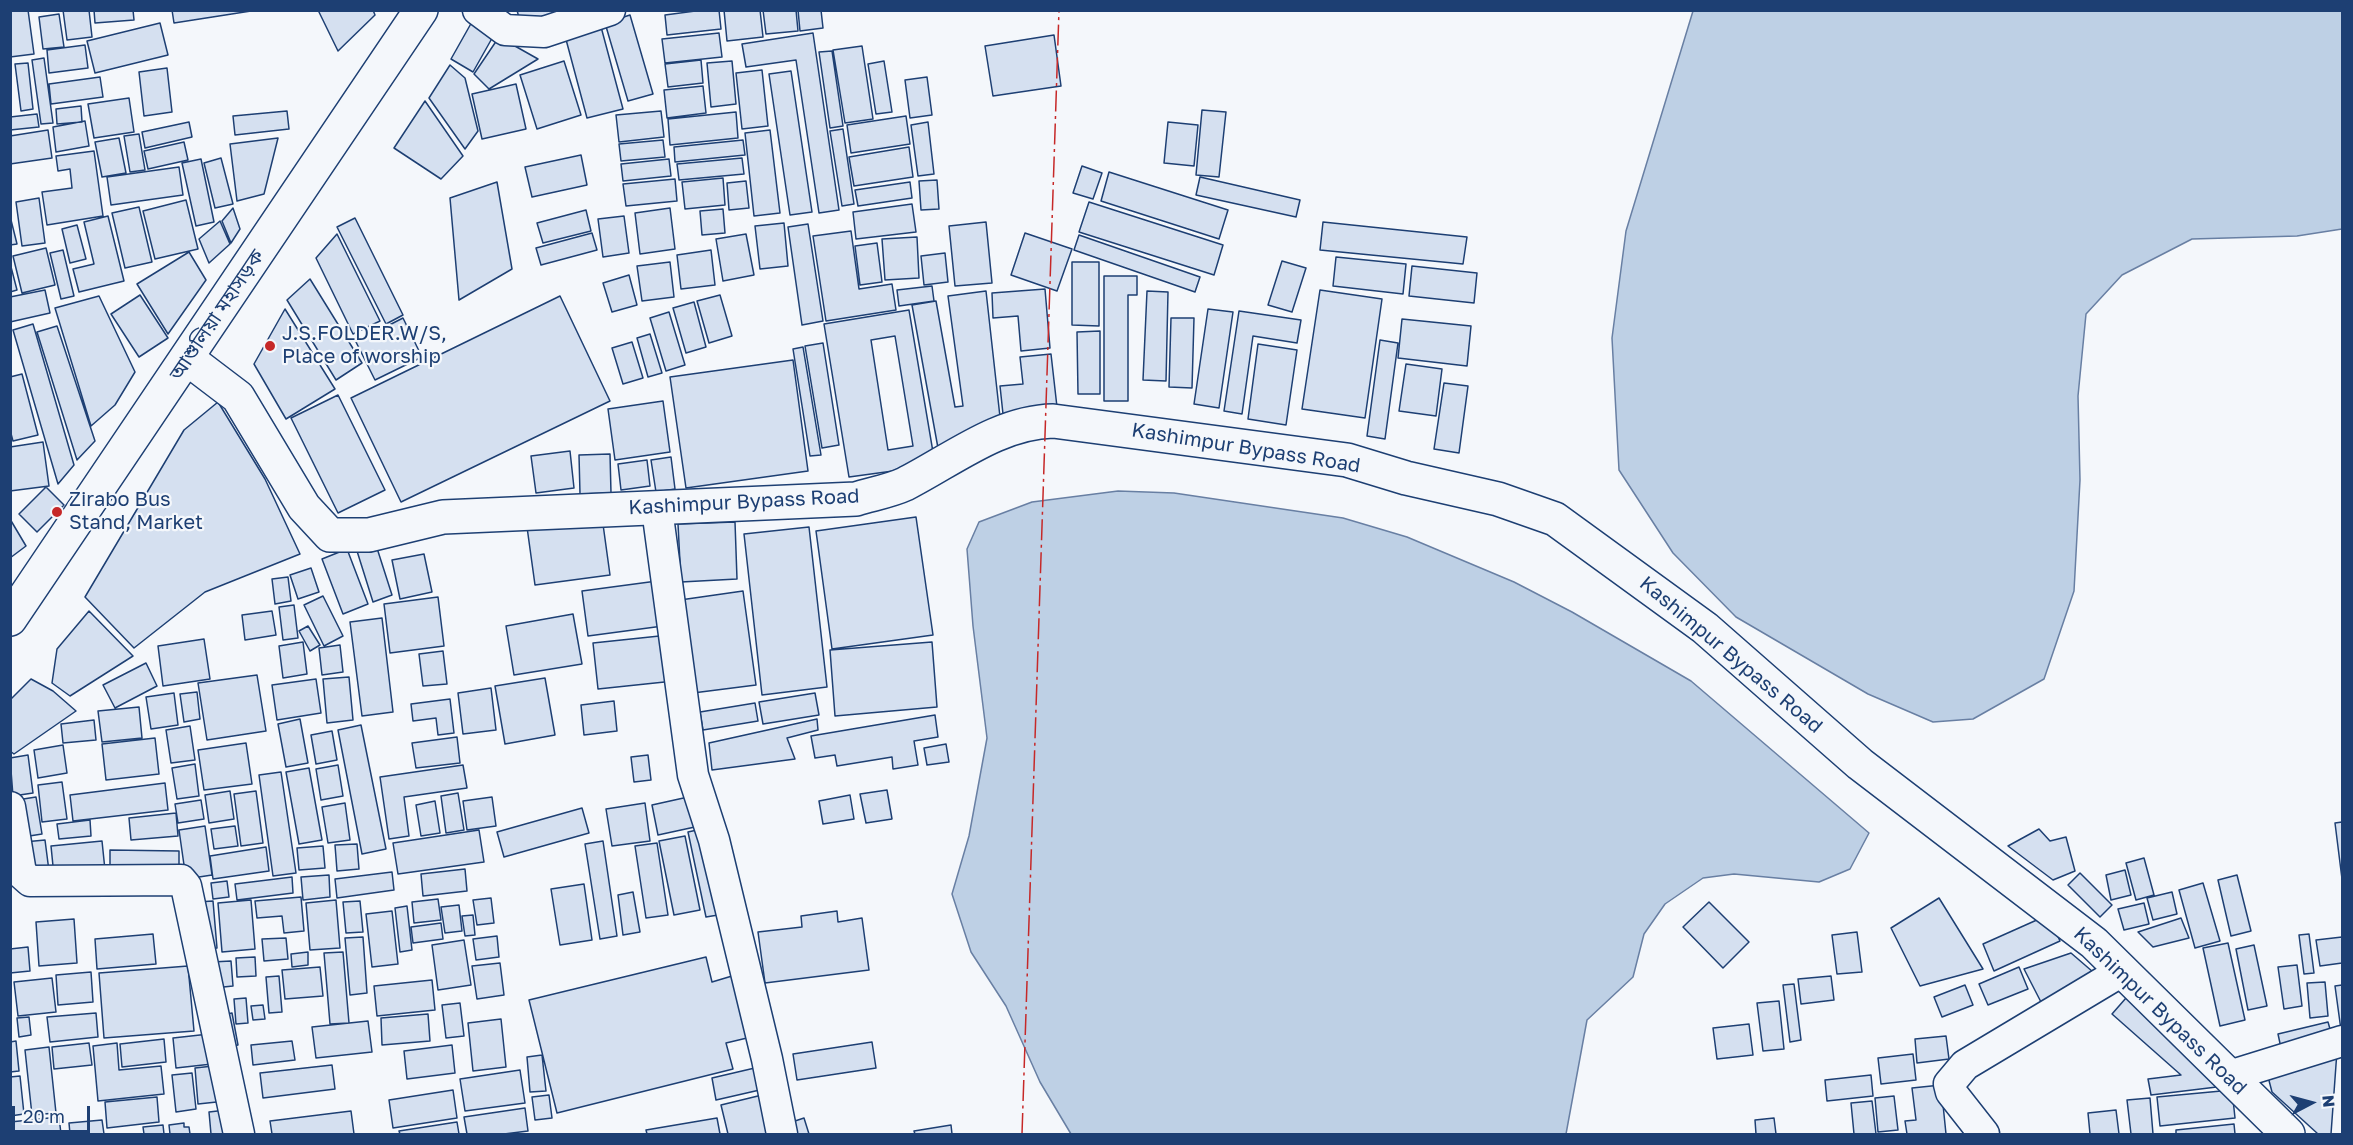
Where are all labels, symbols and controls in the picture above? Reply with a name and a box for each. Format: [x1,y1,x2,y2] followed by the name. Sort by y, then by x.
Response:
[164,245,270,385] street label: আশুলিয়া মহাসড়ক
[282,322,447,369] place label: J.S.FOLDER.W/S, Place of worship
[263,339,277,353] marker: J.S.FOLDER.W/S, Place of worship
[1130,418,1362,478] street label: Kashimpur Bypass Road
[628,484,860,520] street label: Kashimpur Bypass Road
[69,488,203,535] place label: Zirabo Bus Stand, Market
[50,505,64,519] marker: Zirabo Bus Stand, Market
[1635,571,1827,739] street label: Kashimpur Bypass Road
[2068,922,2252,1100] street label: Kashimpur Bypass Road
[2281,1073,2341,1133] north arrow
[15,1094,93,1132] scale bar
[2318,1094,2339,1108] text: N
[23,1105,65,1127] text: 20 m

